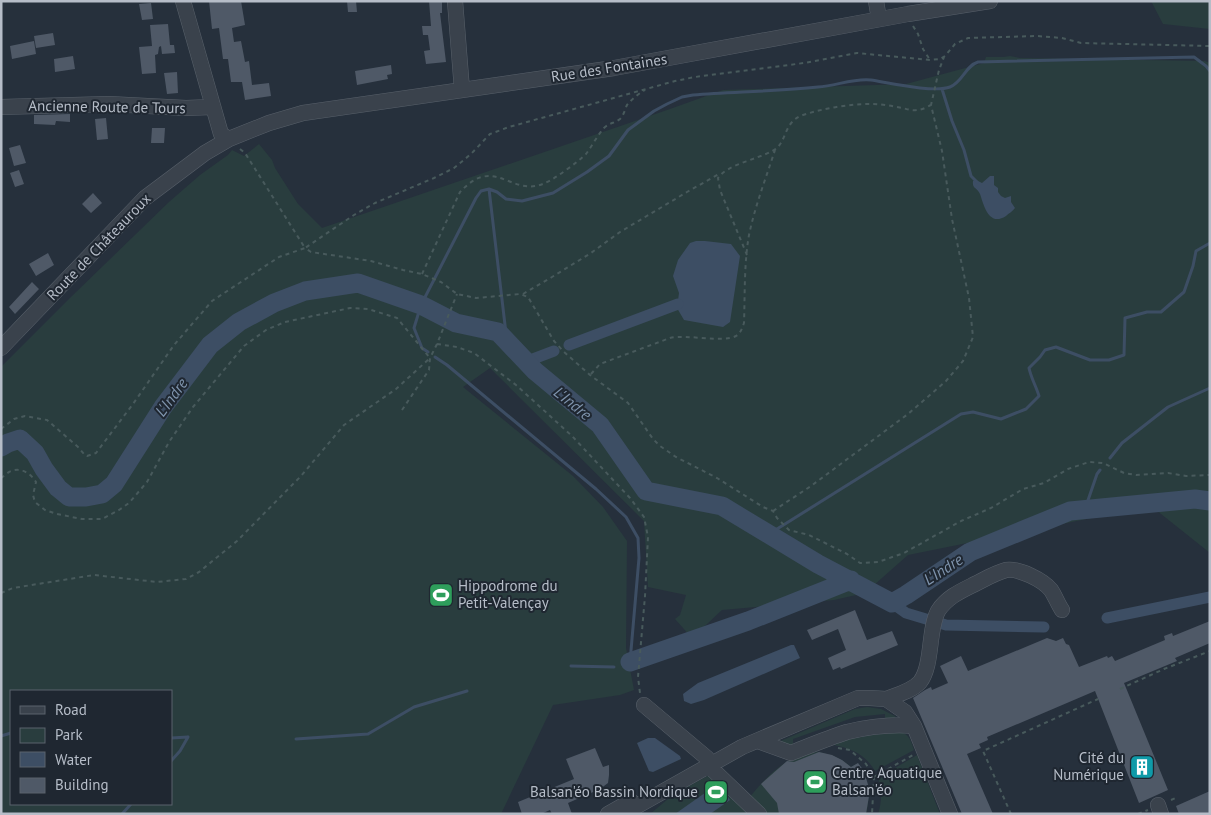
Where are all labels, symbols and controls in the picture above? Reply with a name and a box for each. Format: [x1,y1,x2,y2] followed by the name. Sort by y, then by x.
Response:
[550,49,668,86] street label: Rue des Fontaines
[28,96,186,117] street label: Ancienne Route de Tours
[43,189,155,304] street label: Route de Châteauroux
[150,373,192,420] water label: L'Indre
[550,382,596,425] water label: L'Indre
[920,549,967,589] water label: L'Indre
[458,576,558,612] place label: Hippodrome du Petit-Valençay
[428,582,454,608] sports icon: Hippodrome du Petit-Valençay
[10,690,172,805] legend
[55,700,87,719] text: Road
[55,725,83,744] text: Park
[1053,748,1124,784] place label: Cité du Numérique
[55,750,92,769] text: Water
[1129,754,1155,780] building icon: Cité du Numérique
[832,763,942,799] place label: Centre Aquatique Balsan'éo
[802,769,828,795] sports icon: Centre Aquatique Balsan'éo
[55,775,109,794] text: Building
[703,779,729,805] sports icon: Balsan'éo Bassin Nordique
[530,782,698,801] place label: Balsan'éo Bassin Nordique

